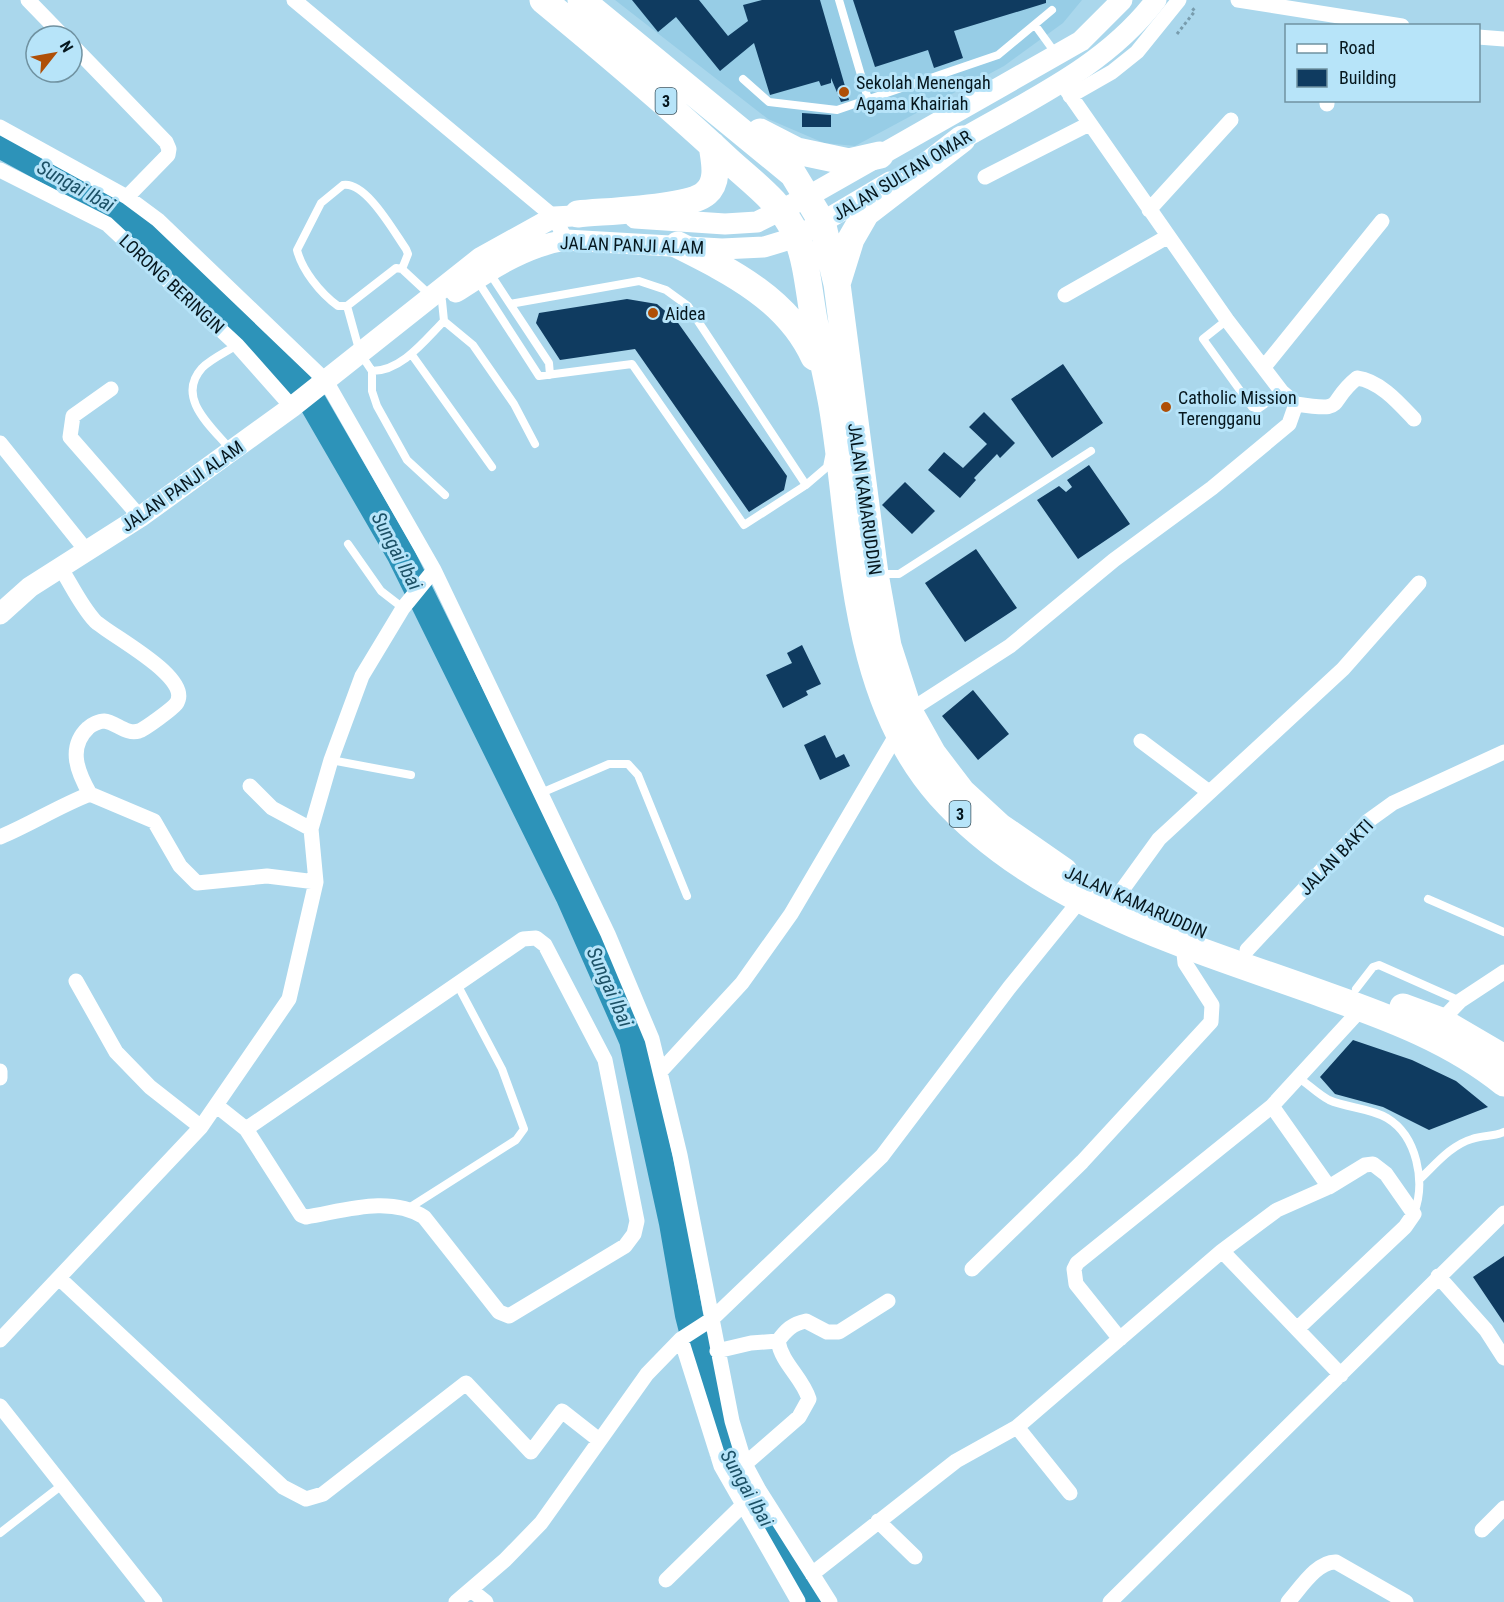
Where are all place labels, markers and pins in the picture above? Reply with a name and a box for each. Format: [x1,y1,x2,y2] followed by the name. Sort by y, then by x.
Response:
[856,72,991,114] place label: Sekolah Menengah Agama Khairiah
[837,85,851,99] marker: Sekolah Menengah Agama Khairiah
[665,303,706,324] place label: Aidea
[646,306,660,320] marker: Aidea
[1178,387,1297,429] place label: Catholic Mission Terengganu
[1159,400,1173,414] marker: Catholic Mission Terengganu

